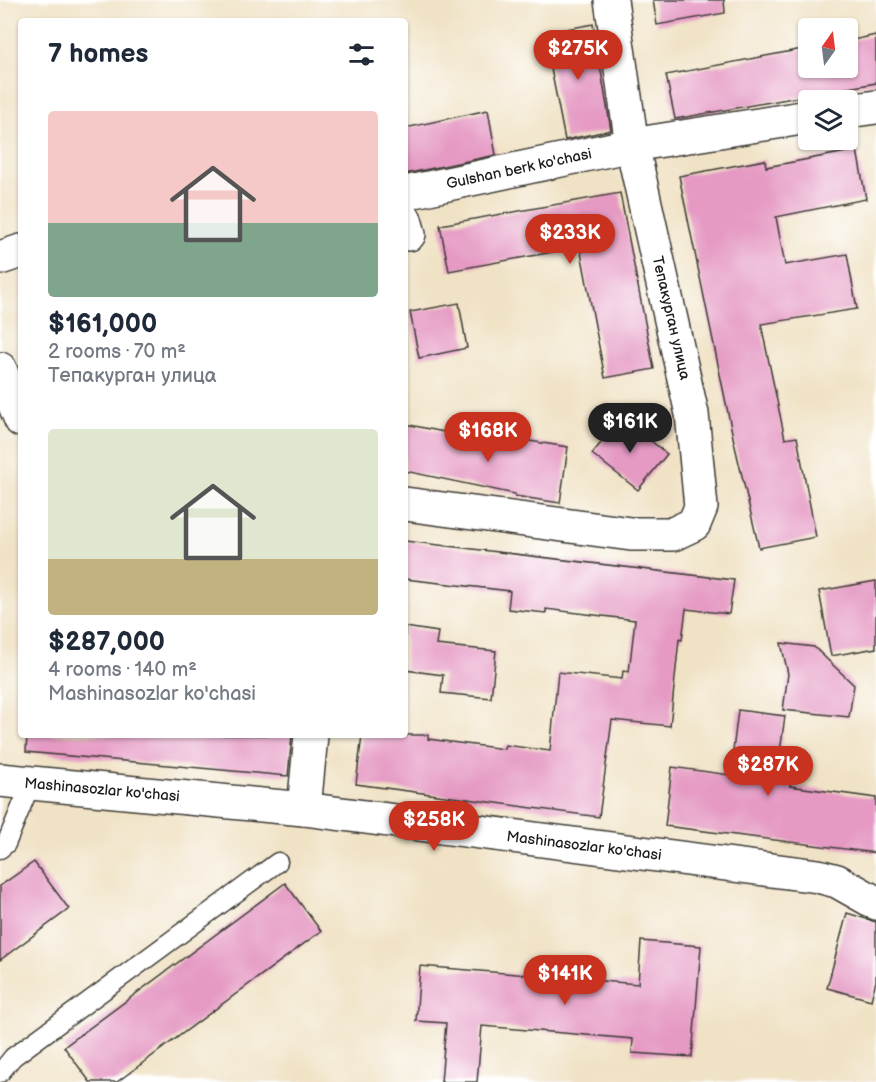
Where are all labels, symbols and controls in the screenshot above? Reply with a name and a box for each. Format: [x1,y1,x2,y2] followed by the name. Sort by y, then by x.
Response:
[798,18,858,78] north arrow
[798,18,858,150] map controls
[536,30,620,81] pin: $275K
[548,37,608,61] text: $275K
[345,38,378,71] icon: filters
[48,39,148,70] text: 7 homes
[798,90,858,150] button: layers
[445,144,593,194] street label: Gulshan berk ko'chasi
[159,150,267,258] icon: home
[528,214,612,265] pin: $233K
[539,221,601,245] text: $233K
[648,254,694,382] street label: Тепакурган улица
[48,309,157,340] text: $161,000
[48,340,186,364] text: 2 rooms · 70 m²
[48,364,217,388] text: Тепакурган улица
[588,403,672,454] pin: $161K
[602,410,658,434] text: $161K
[446,412,530,463] pin: $168K
[458,419,518,443] text: $168K
[159,468,267,576] icon: home
[48,627,165,658] text: $287,000
[48,658,197,682] text: 4 rooms · 140 m²
[48,682,256,706] text: Mashinasozlar ko'chasi
[726,746,810,797] pin: $287K
[737,753,799,777] text: $287K
[23,774,181,806] street label: Mashinasozlar ko'chasi
[392,801,476,852] pin: $258K
[403,808,465,832] text: $258K
[505,827,663,865] street label: Mashinasozlar ko'chasi
[523,955,607,1006] pin: $141K
[538,962,593,986] text: $141K

